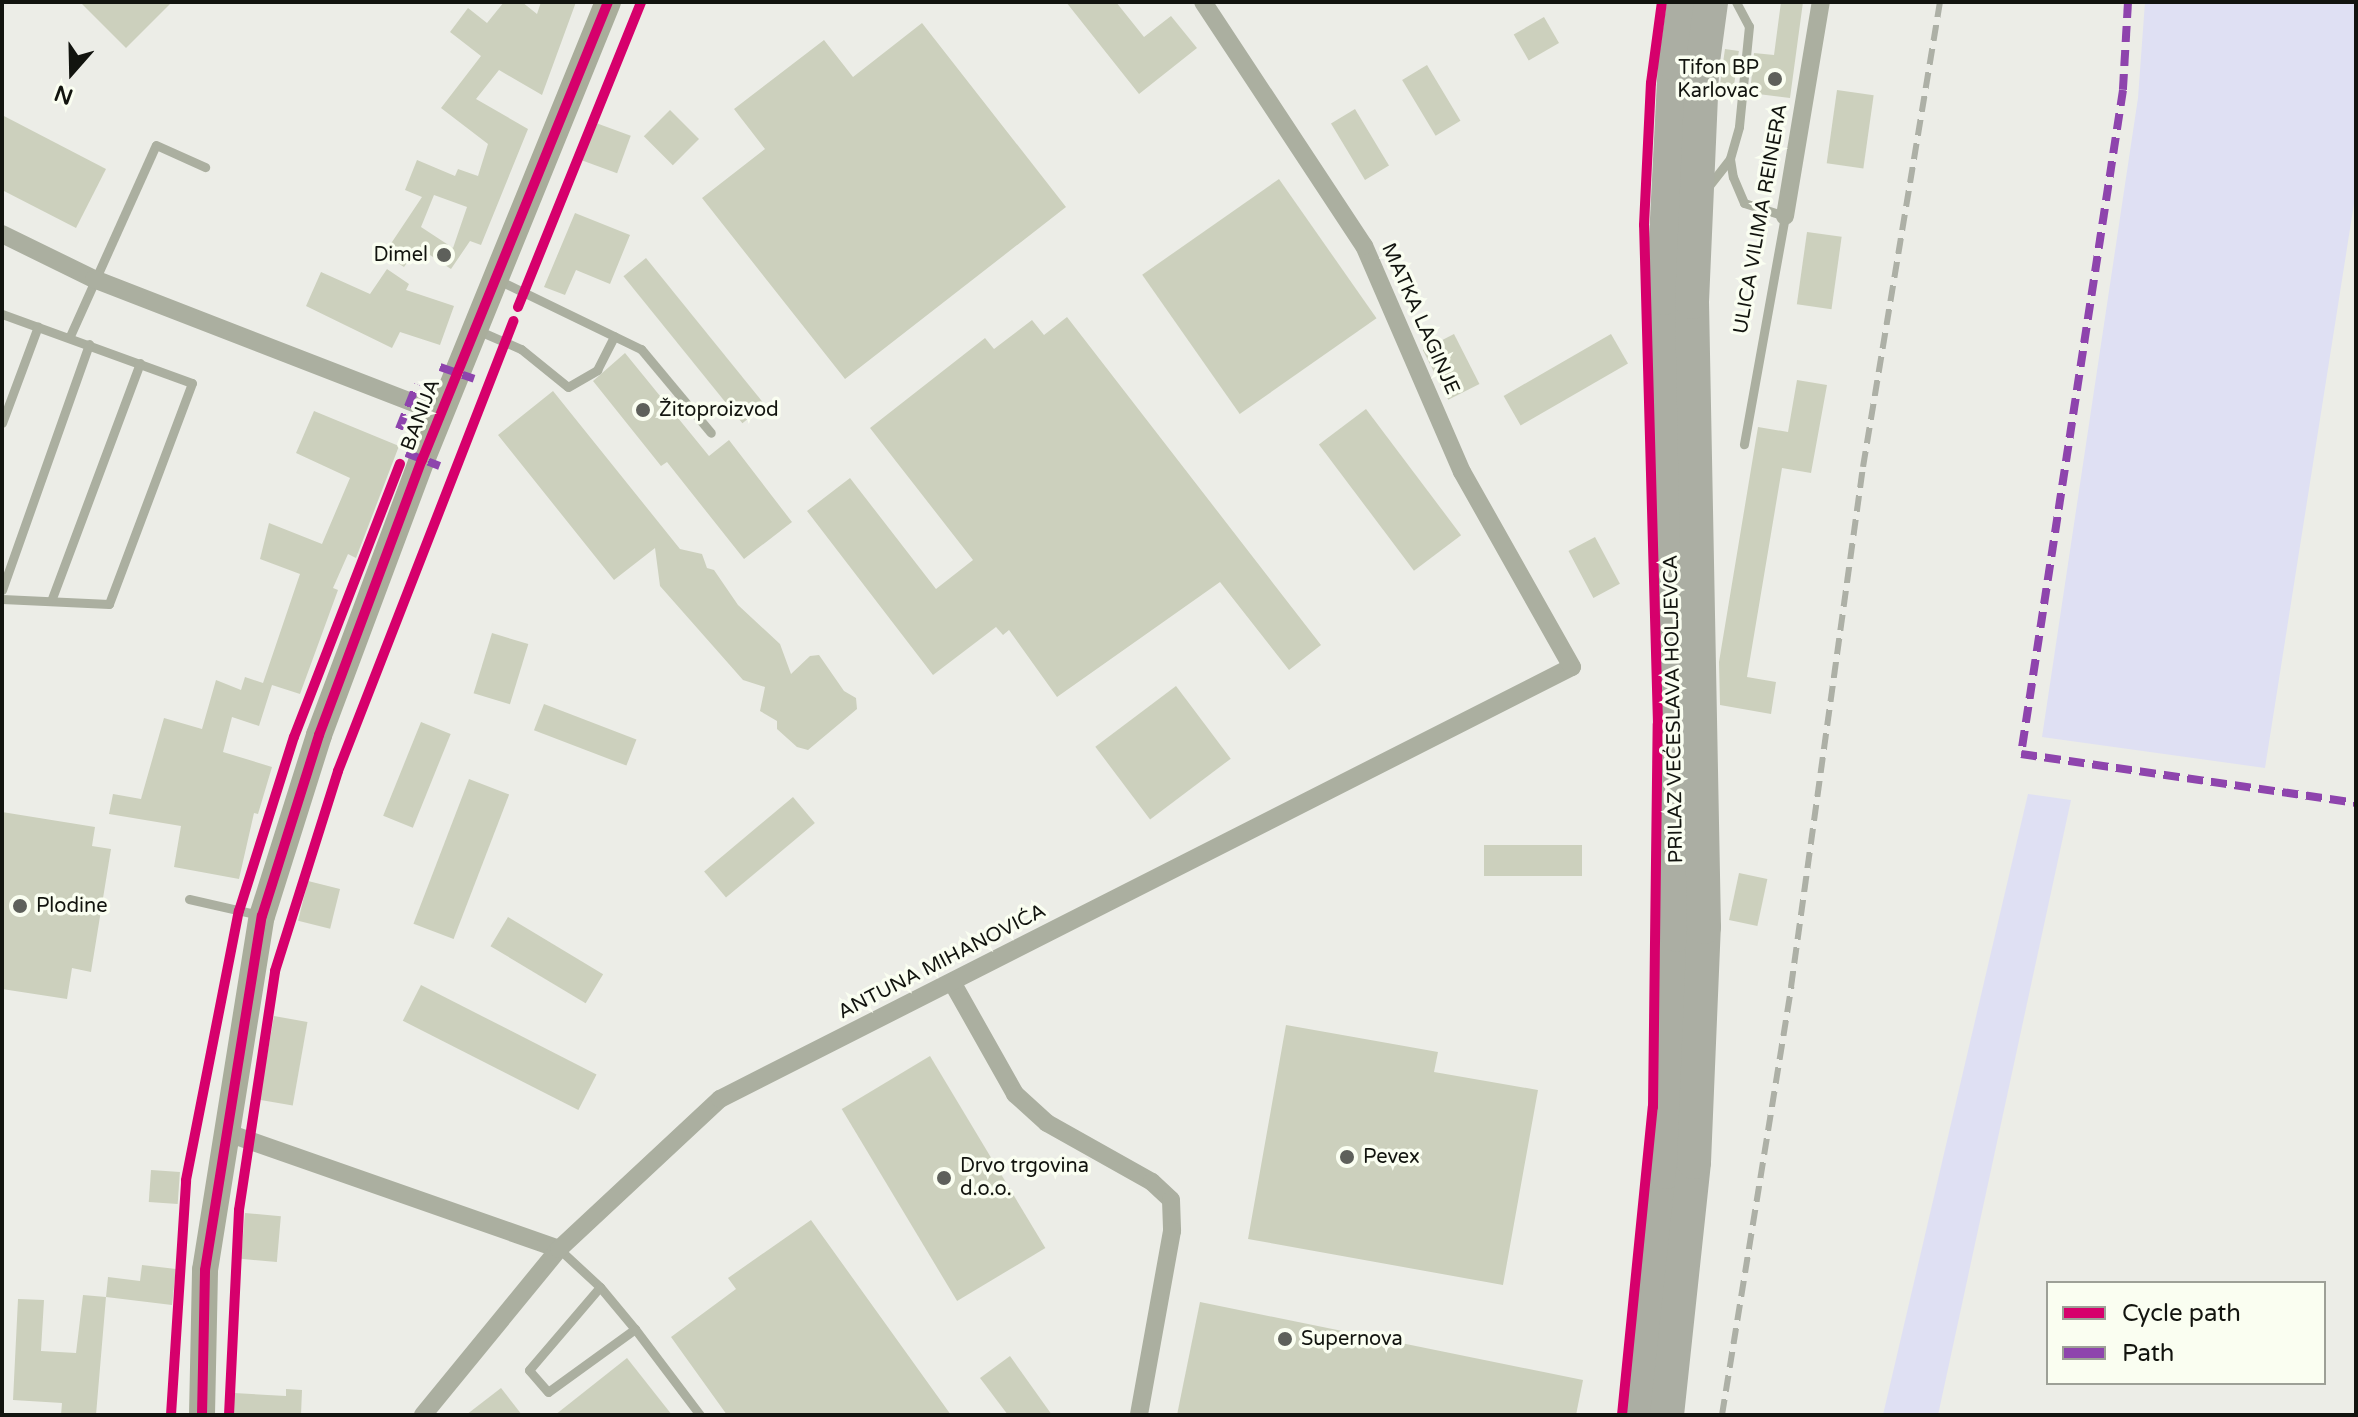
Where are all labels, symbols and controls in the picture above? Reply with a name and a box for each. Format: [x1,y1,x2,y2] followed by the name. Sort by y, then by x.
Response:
[32,32,112,112] north arrow
[1677,56,1759,103] place label: Tifon BP Karlovac
[1766,70,1784,88] marker: Tifon BP Karlovac
[51,79,77,110] text: N
[1729,102,1793,336] street label: ULICA VILIMA REINERA
[1376,240,1464,398] street label: MATKA LAGINJE
[374,243,428,267] place label: Dimel
[435,246,453,264] marker: Dimel
[396,376,446,454] street label: BANIJA
[659,398,779,422] place label: Žitoproizvod
[634,401,652,419] marker: Žitoproizvod
[1659,555,1689,863] street label: PRILAZ VEĆESLAVA HOLJEVCA
[36,894,108,918] place label: Plodine
[11,897,29,915] marker: Plodine
[834,899,1050,1025] street label: ANTUNA MIHANOVIĆA
[1363,1145,1420,1169] place label: Pevex
[1338,1148,1356,1166] marker: Pevex
[960,1154,1089,1201] place label: Drvo trgovina d.o.o.
[935,1169,953,1187] marker: Drvo trgovina d.o.o.
[2046,1281,2326,1385] legend
[2122,1299,2241,1328] text: Cycle path
[1301,1327,1403,1351] place label: Supernova
[1276,1330,1294,1348] marker: Supernova
[2122,1339,2175,1368] text: Path

